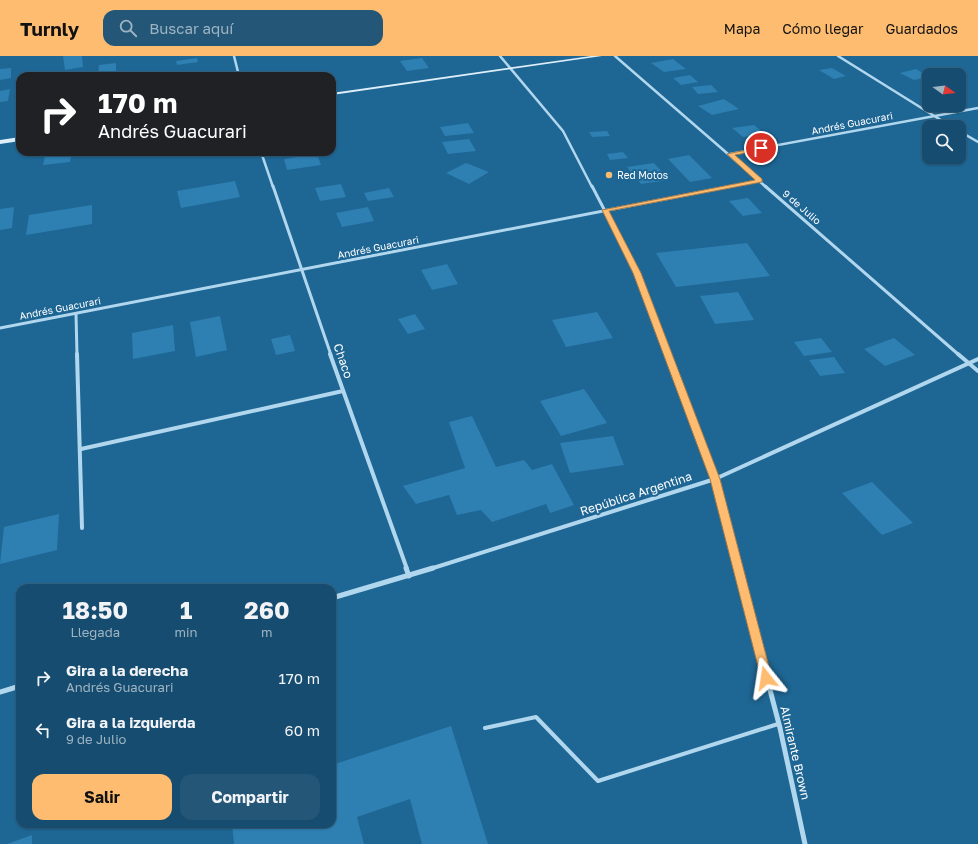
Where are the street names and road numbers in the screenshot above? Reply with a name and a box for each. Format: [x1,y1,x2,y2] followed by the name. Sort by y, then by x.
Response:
[810,109,894,137] street label: Andrés Guacurari
[781,187,823,227] street label: 9 de Julio
[336,233,420,261] street label: Andrés Guacurari
[18,294,102,322] street label: Andrés Guacurari
[331,341,356,380] street label: Chaco
[578,468,694,519] street label: República Argentina
[777,705,814,801] street label: Almirante Brown

